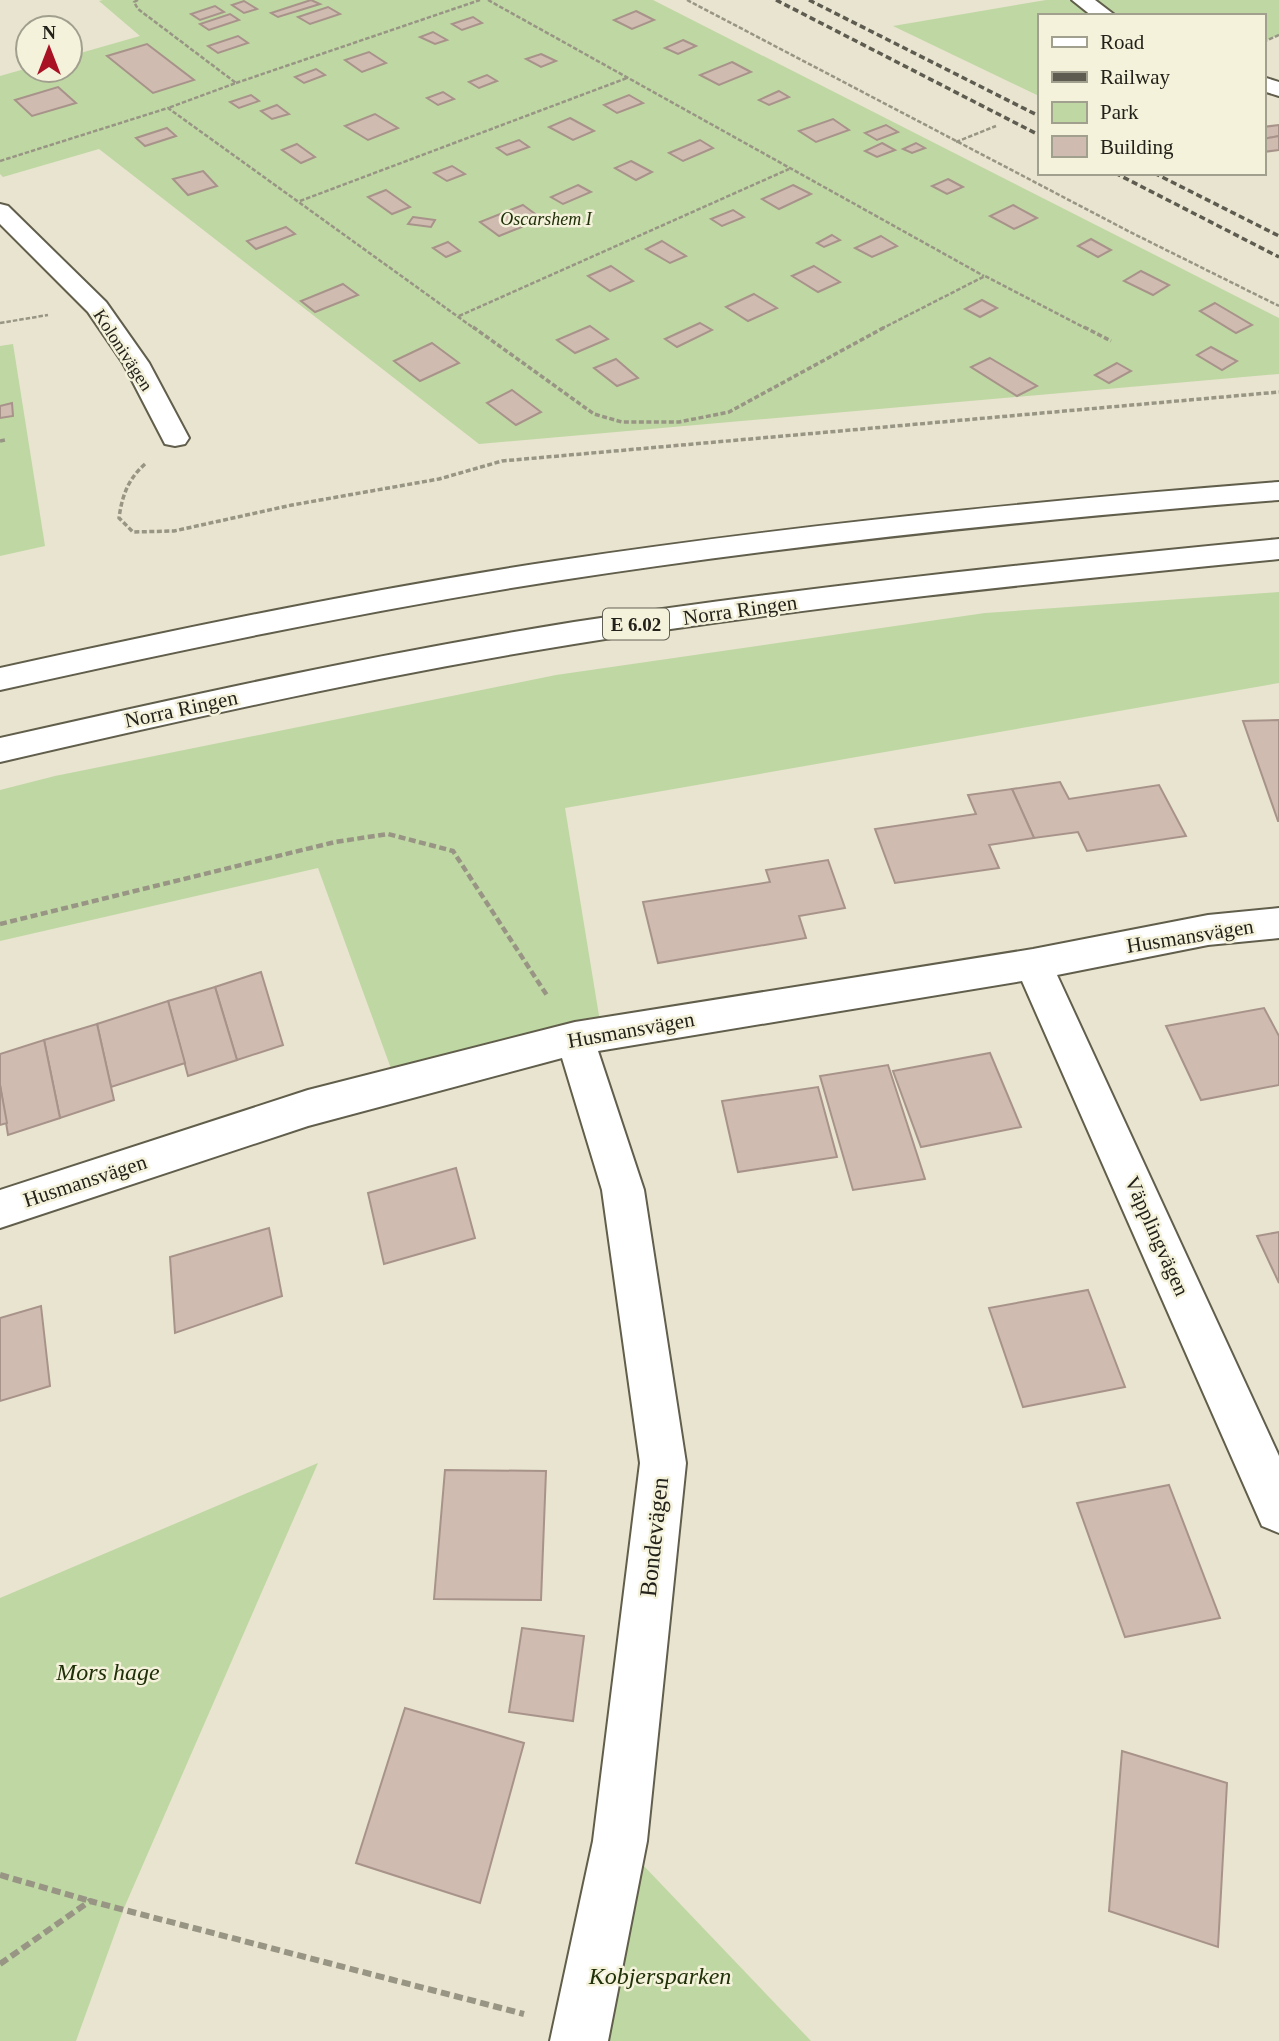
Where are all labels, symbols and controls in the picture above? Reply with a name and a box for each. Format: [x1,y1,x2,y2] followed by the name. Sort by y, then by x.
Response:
[14,14,84,84] north arrow
[1038,14,1265,175] legend
[42,22,56,43] text: N
[1100,30,1145,54] text: Road
[1100,65,1170,89] text: Railway
[1100,100,1139,124] text: Park
[1100,135,1174,159] text: Building
[500,209,593,229] park label: Oscarshem I
[89,306,157,394] street label: Kolonivägen
[681,590,799,630] street label: Norra Ringen
[603,608,669,639] road number: E 6.02
[122,685,240,733] street label: Norra Ringen
[1125,914,1256,958] street label: Husmansvägen
[566,1007,697,1053] street label: Husmansvägen
[20,1150,150,1212] street label: Husmansvägen
[1120,1173,1194,1300] street label: Väpplingvägen
[635,1476,673,1598] street label: Bondevägen
[55,1659,160,1685] park label: Mors hage
[588,1963,731,1989] park label: Kobjersparken

